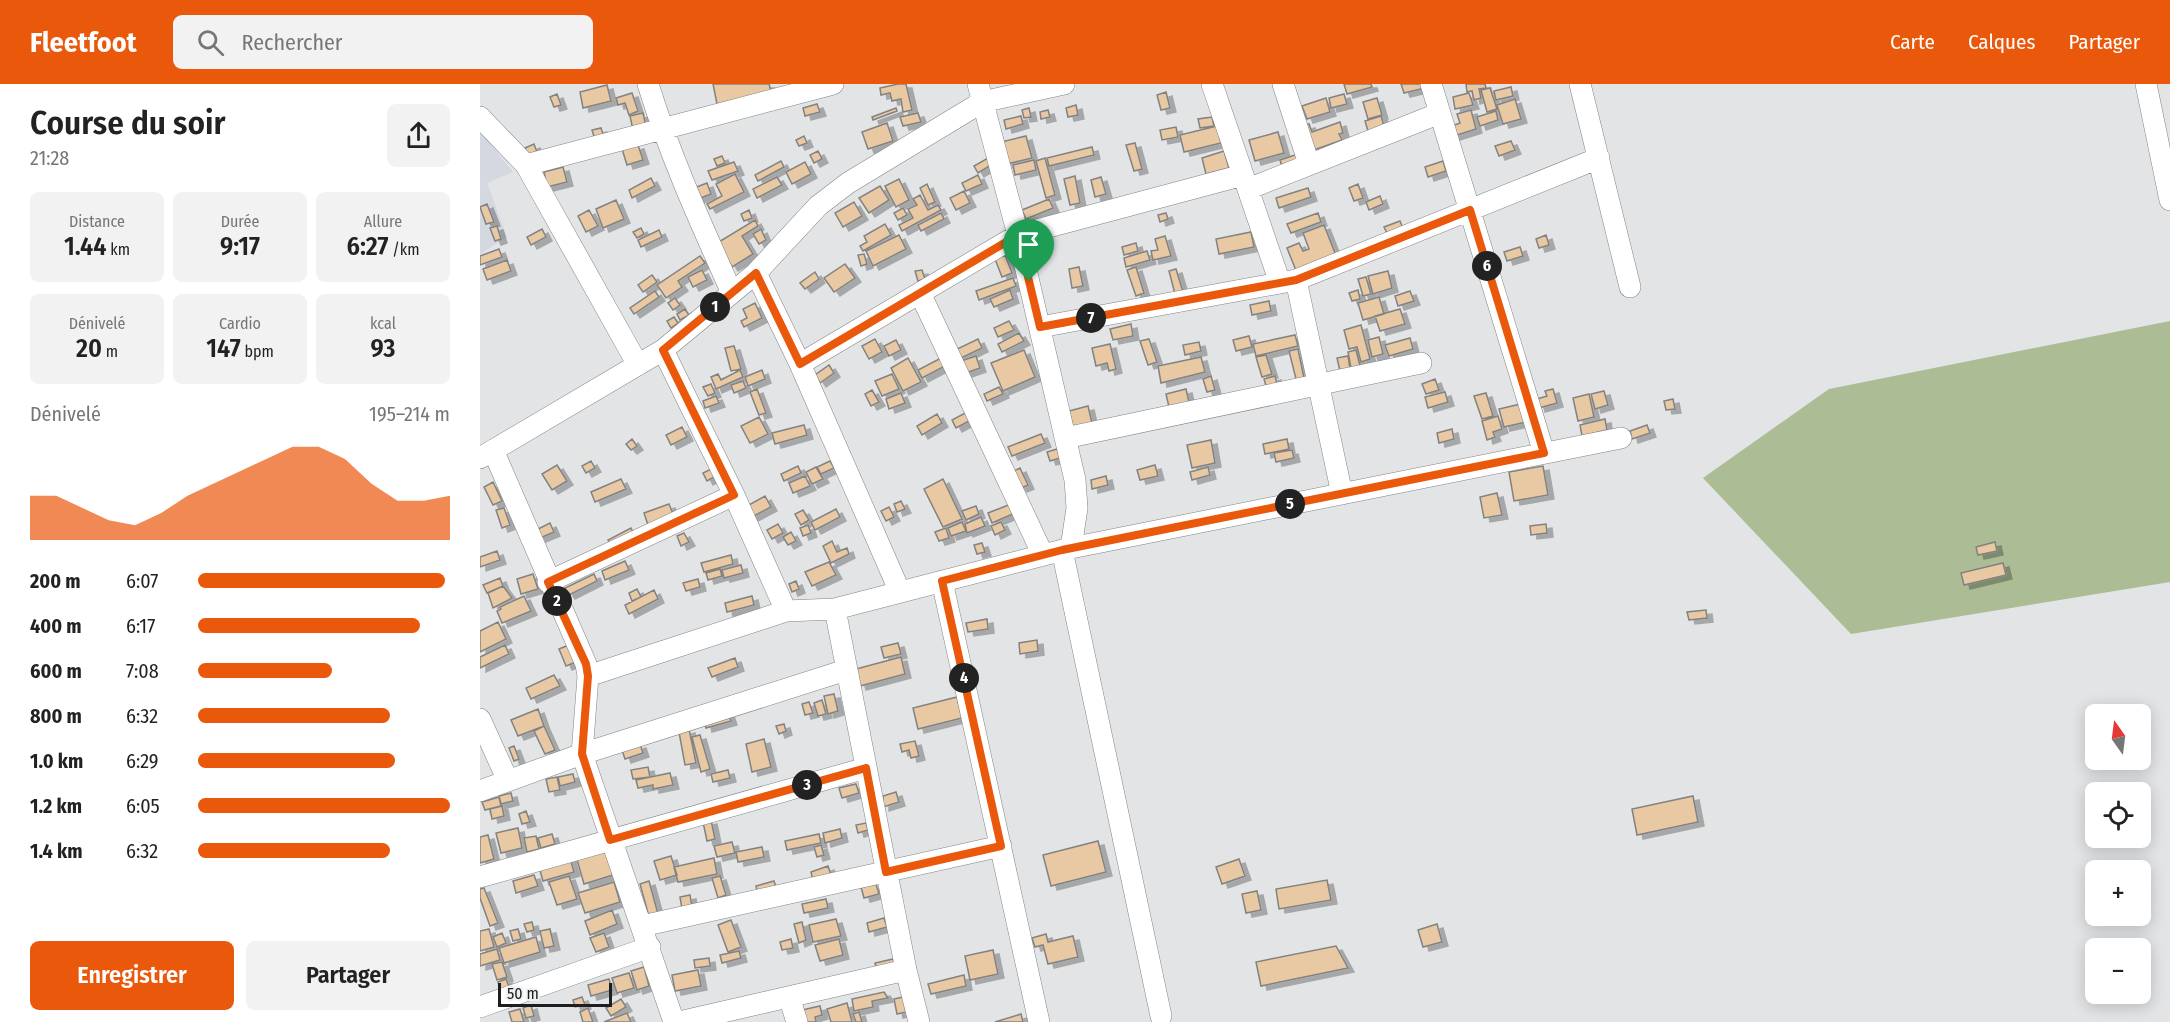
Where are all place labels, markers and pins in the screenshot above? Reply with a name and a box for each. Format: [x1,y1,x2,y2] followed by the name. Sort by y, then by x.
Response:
[1003,219,1054,281] pin
[1472,251,1502,281] pin: 6
[700,292,730,322] pin: 1
[1076,303,1106,333] pin: 7
[1275,489,1305,519] pin: 5
[542,586,572,616] pin: 2
[949,663,979,693] pin: 4
[792,770,822,800] pin: 3

